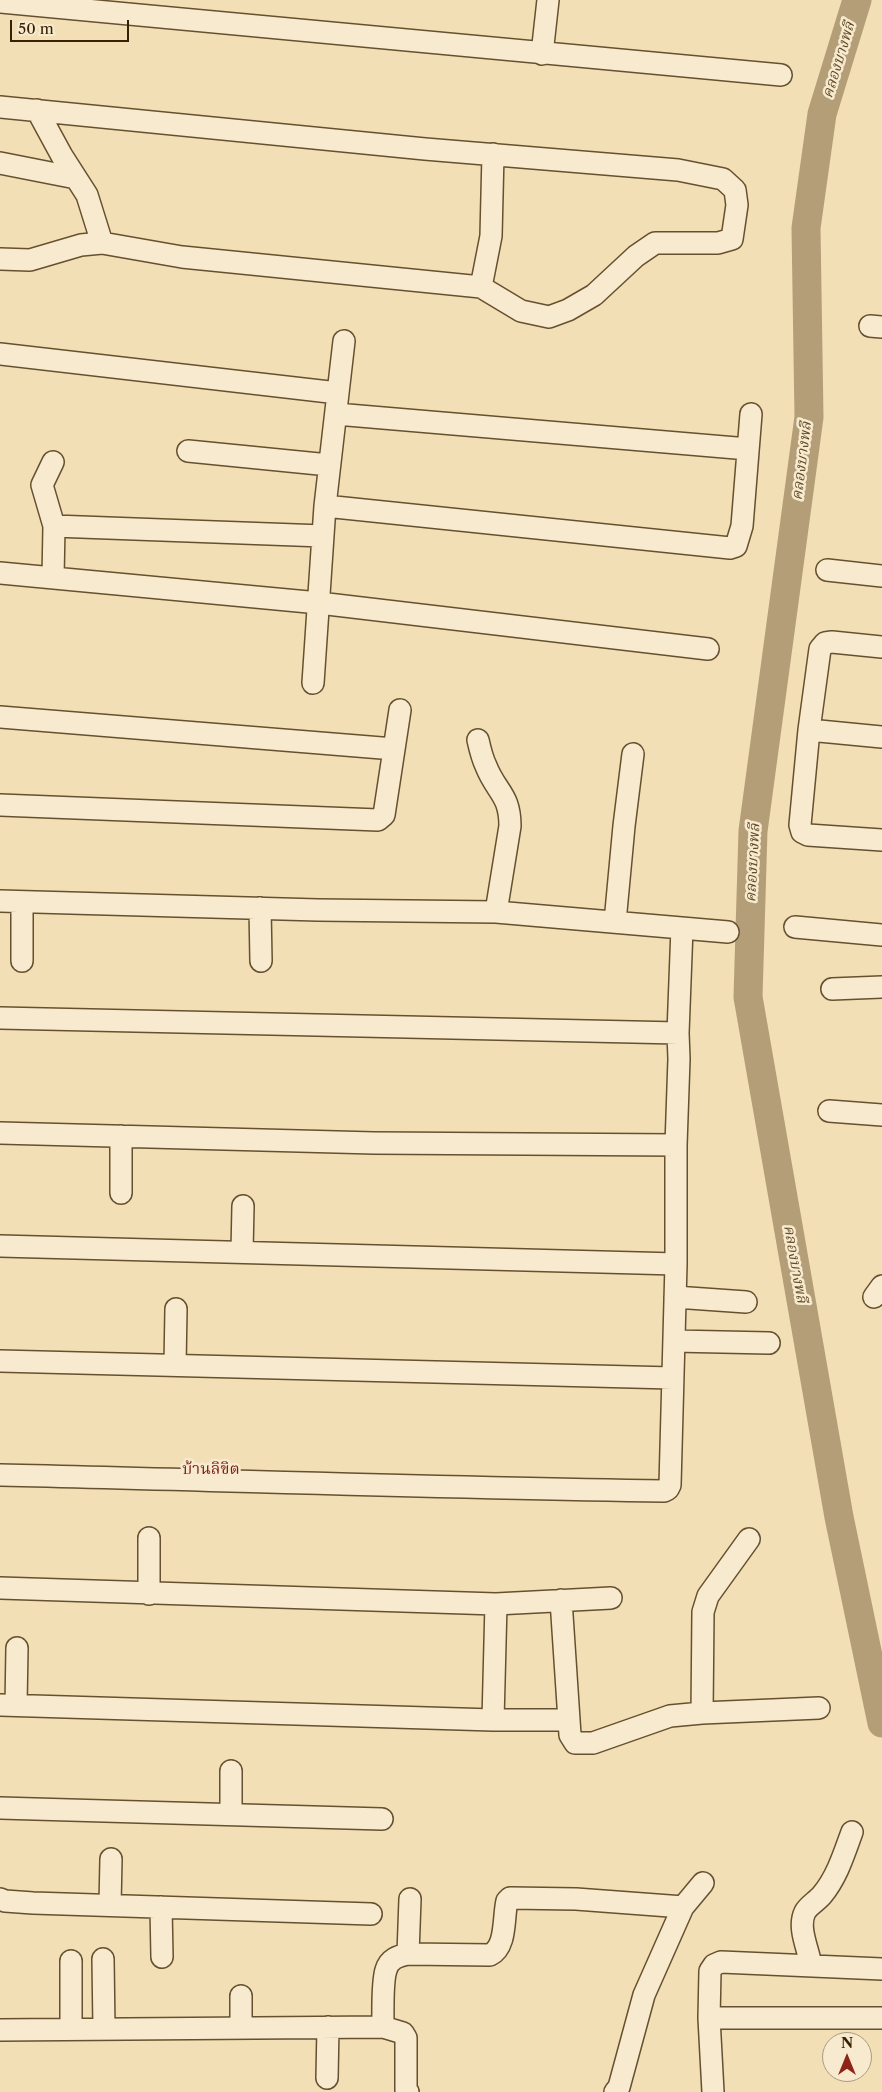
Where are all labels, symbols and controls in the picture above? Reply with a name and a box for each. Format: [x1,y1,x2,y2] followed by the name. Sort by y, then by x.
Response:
[12,10,131,42] scale bar
[18,19,54,38] text: 50 m
[819,20,859,100] water label: คลองบางพลี
[788,421,816,501] water label: คลองบางพลี
[742,823,764,903] water label: คลองบางพลี
[779,1224,811,1304] water label: คลองบางพลี
[182,1459,240,1479] district label: บ้านลิขิต
[822,2032,872,2082] north arrow
[841,2034,853,2052] text: N

